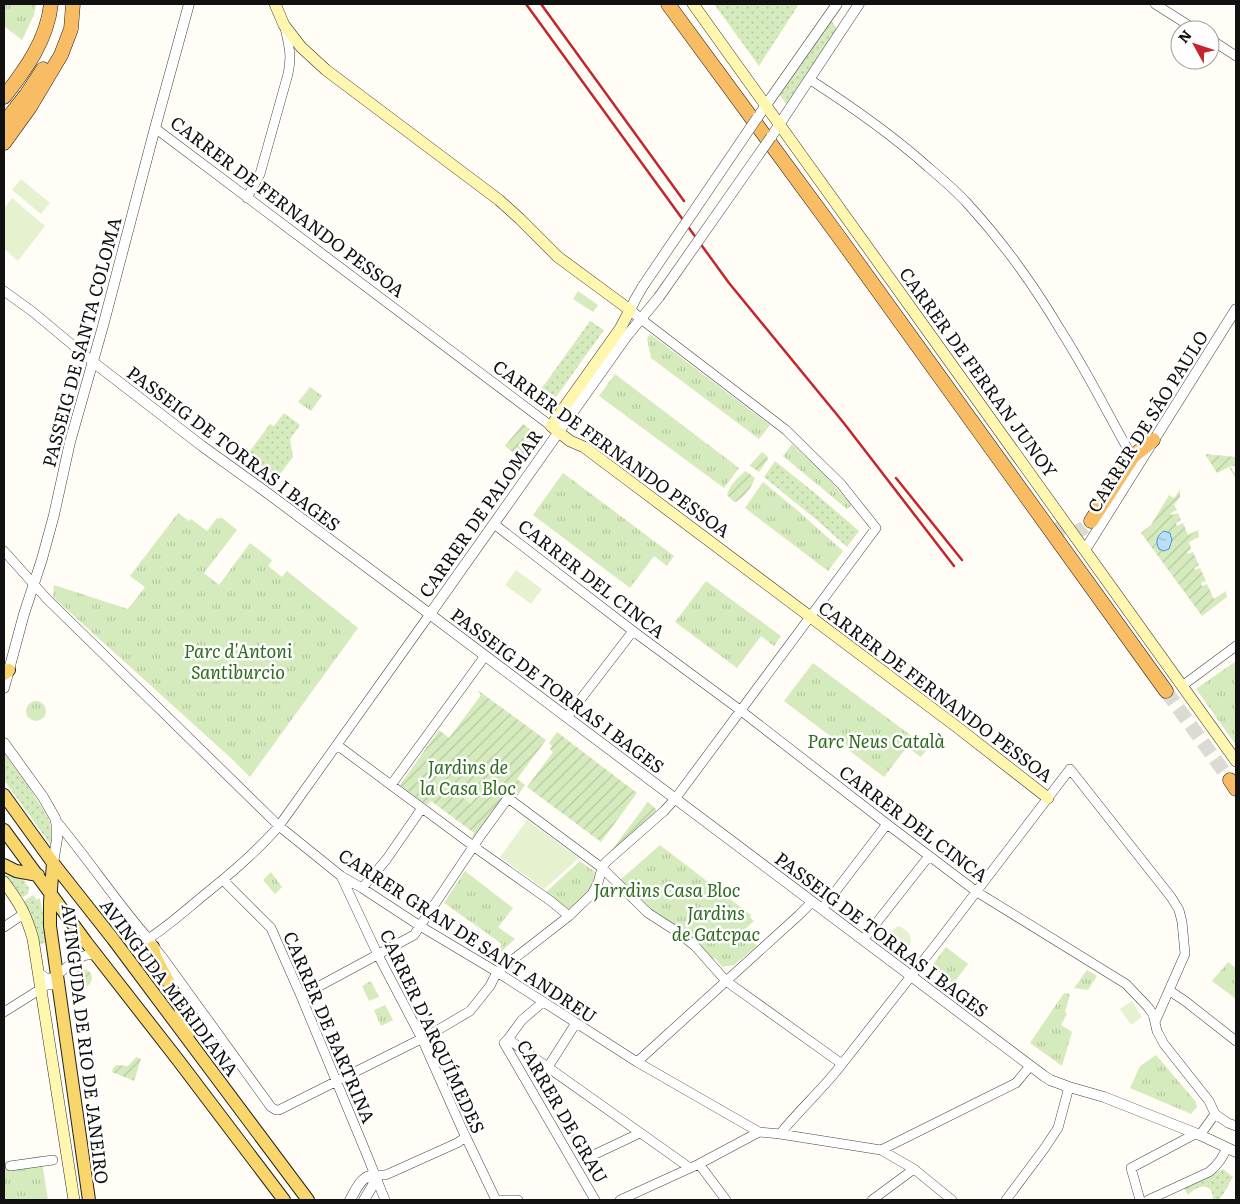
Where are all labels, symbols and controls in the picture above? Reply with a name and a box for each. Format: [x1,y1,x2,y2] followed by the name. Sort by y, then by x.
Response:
[1170,20,1220,70] north arrow
[1173,25,1196,47] text: N
[165,109,411,303] street label: CARRER DE FERNANDO PESSOA
[35,214,127,470] street label: PASSEIG DE SANTA COLOMA
[893,261,1065,483] street label: CARRER DE FERRAN JUNOY
[1080,325,1214,517] street label: CARRER DE SÃO PAULO
[488,353,736,543] street label: CARRER DE FERNANDO PESSOA
[122,359,346,537] street label: PASSEIG DE TORRAS I BAGES
[411,423,549,603] street label: CARRER DE PALOMAR
[513,512,671,644] street label: CARRER DEL CINCA
[813,594,1059,788] street label: CARRER DE FERNANDO PESSOA
[446,601,670,779] street label: PASSEIG DE TORRAS I BAGES
[184,637,293,685] park label: Parc d'Antoni Santiburcio
[807,727,945,754] park label: Parc Neus Català
[420,753,516,801] park label: Jardins de la Casa Bloc
[834,758,994,888] street label: CARRER DEL CINCA
[333,841,603,1029] street label: CARRER GRAN DE SANT ANDREU
[770,845,994,1023] street label: PASSEIG DE TORRAS I BAGES
[593,876,741,903] park label: Jarrdins Casa Bloc
[94,893,246,1081] street label: AVINGUDA MERIDIANA
[672,899,760,947] park label: Jardins de Gatcpac
[55,902,117,1186] street label: AVINGUDA DE RIO DE JANEIRO
[374,924,492,1138] street label: CARRER D'ARQUÍMEDES
[277,927,383,1127] street label: CARRER DE BARTRINA
[511,1034,615,1188] street label: CARRER DE GRAU

